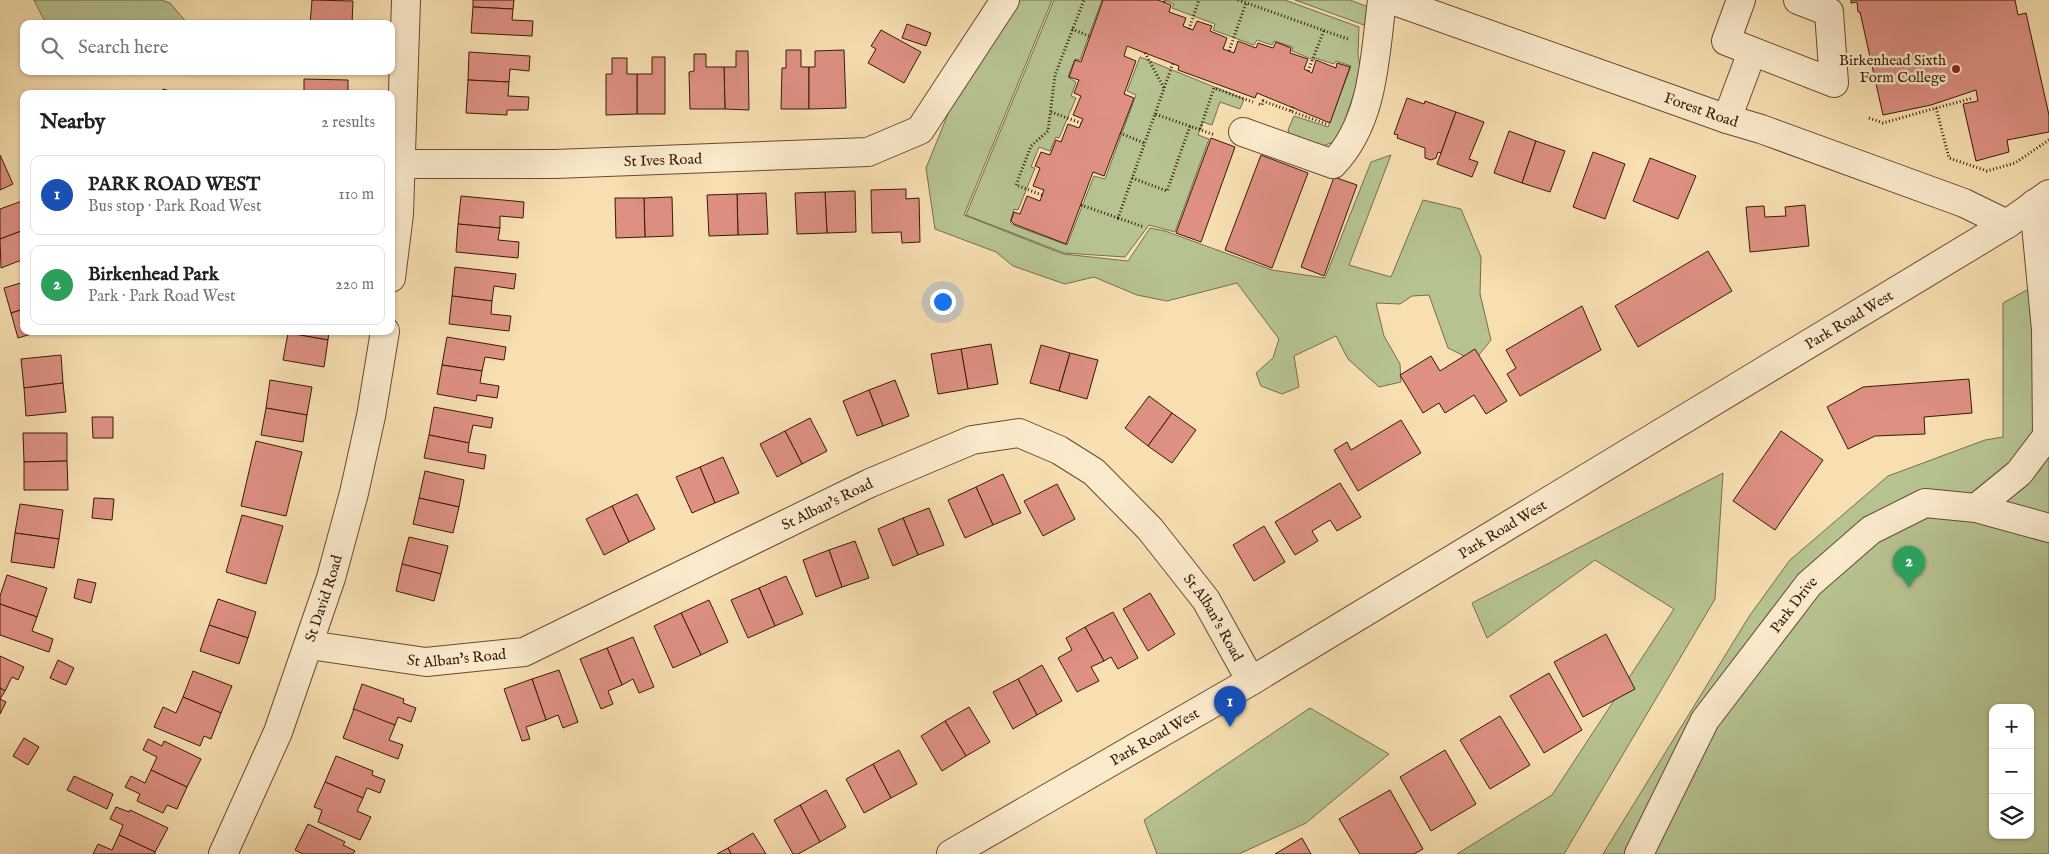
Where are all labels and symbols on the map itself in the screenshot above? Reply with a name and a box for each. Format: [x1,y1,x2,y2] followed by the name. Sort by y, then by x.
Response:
[1839,51,1946,87] place label: Birkenhead Sixth Form College
[1950,63,1962,75] marker: Birkenhead Sixth Form College
[1661,88,1741,132] street label: Forest Road
[623,149,703,171] street label: St Ives Road
[1801,286,1897,354] street label: Park Road West
[930,289,956,315] your location
[778,473,877,534] street label: St Alban's Road
[1455,495,1550,563] street label: Park Road West
[1893,546,1925,587] pin: 2
[300,552,347,644] street label: St David Road
[1179,570,1248,665] street label: St Alban's Road
[1766,572,1821,637] street label: Park Drive
[406,644,508,672] street label: St Alban's Road
[1214,686,1246,727] pin: 1
[1107,703,1203,770] street label: Park Road West

